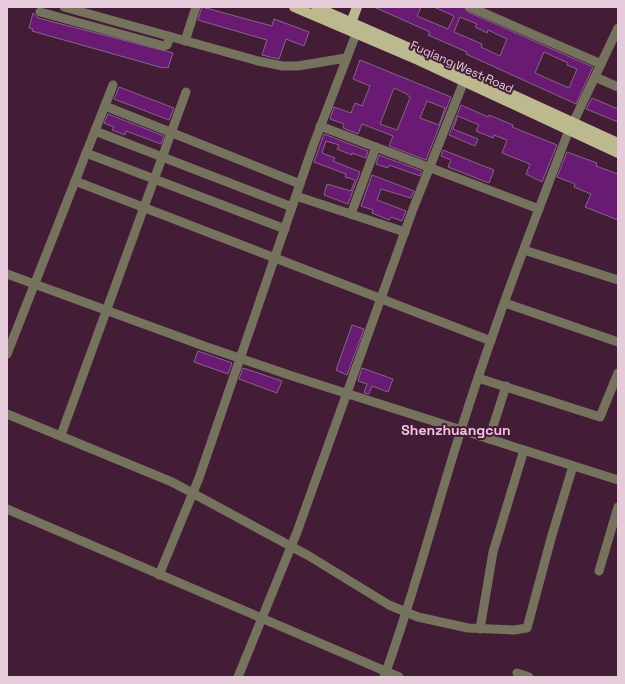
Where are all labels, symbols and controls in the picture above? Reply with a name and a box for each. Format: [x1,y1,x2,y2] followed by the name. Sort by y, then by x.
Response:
[408,37,516,97] street label: Fuqiang West Road
[401,421,511,439] district label: Shenzhuangcun

